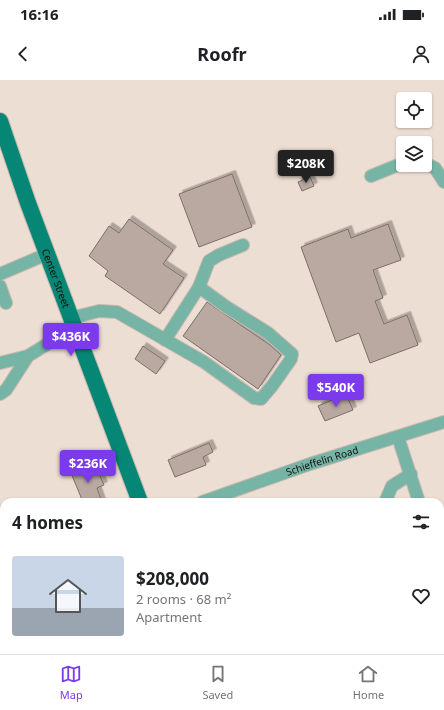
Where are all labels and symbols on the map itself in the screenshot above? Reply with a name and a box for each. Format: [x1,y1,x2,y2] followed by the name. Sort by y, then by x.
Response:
[278,150,334,184] pin: $208K
[39,247,74,310] street label: Center Street
[43,323,99,357] pin: $436K
[308,374,364,408] pin: $540K
[284,442,360,479] street label: Schieffelin Road
[60,450,116,484] pin: $236K

